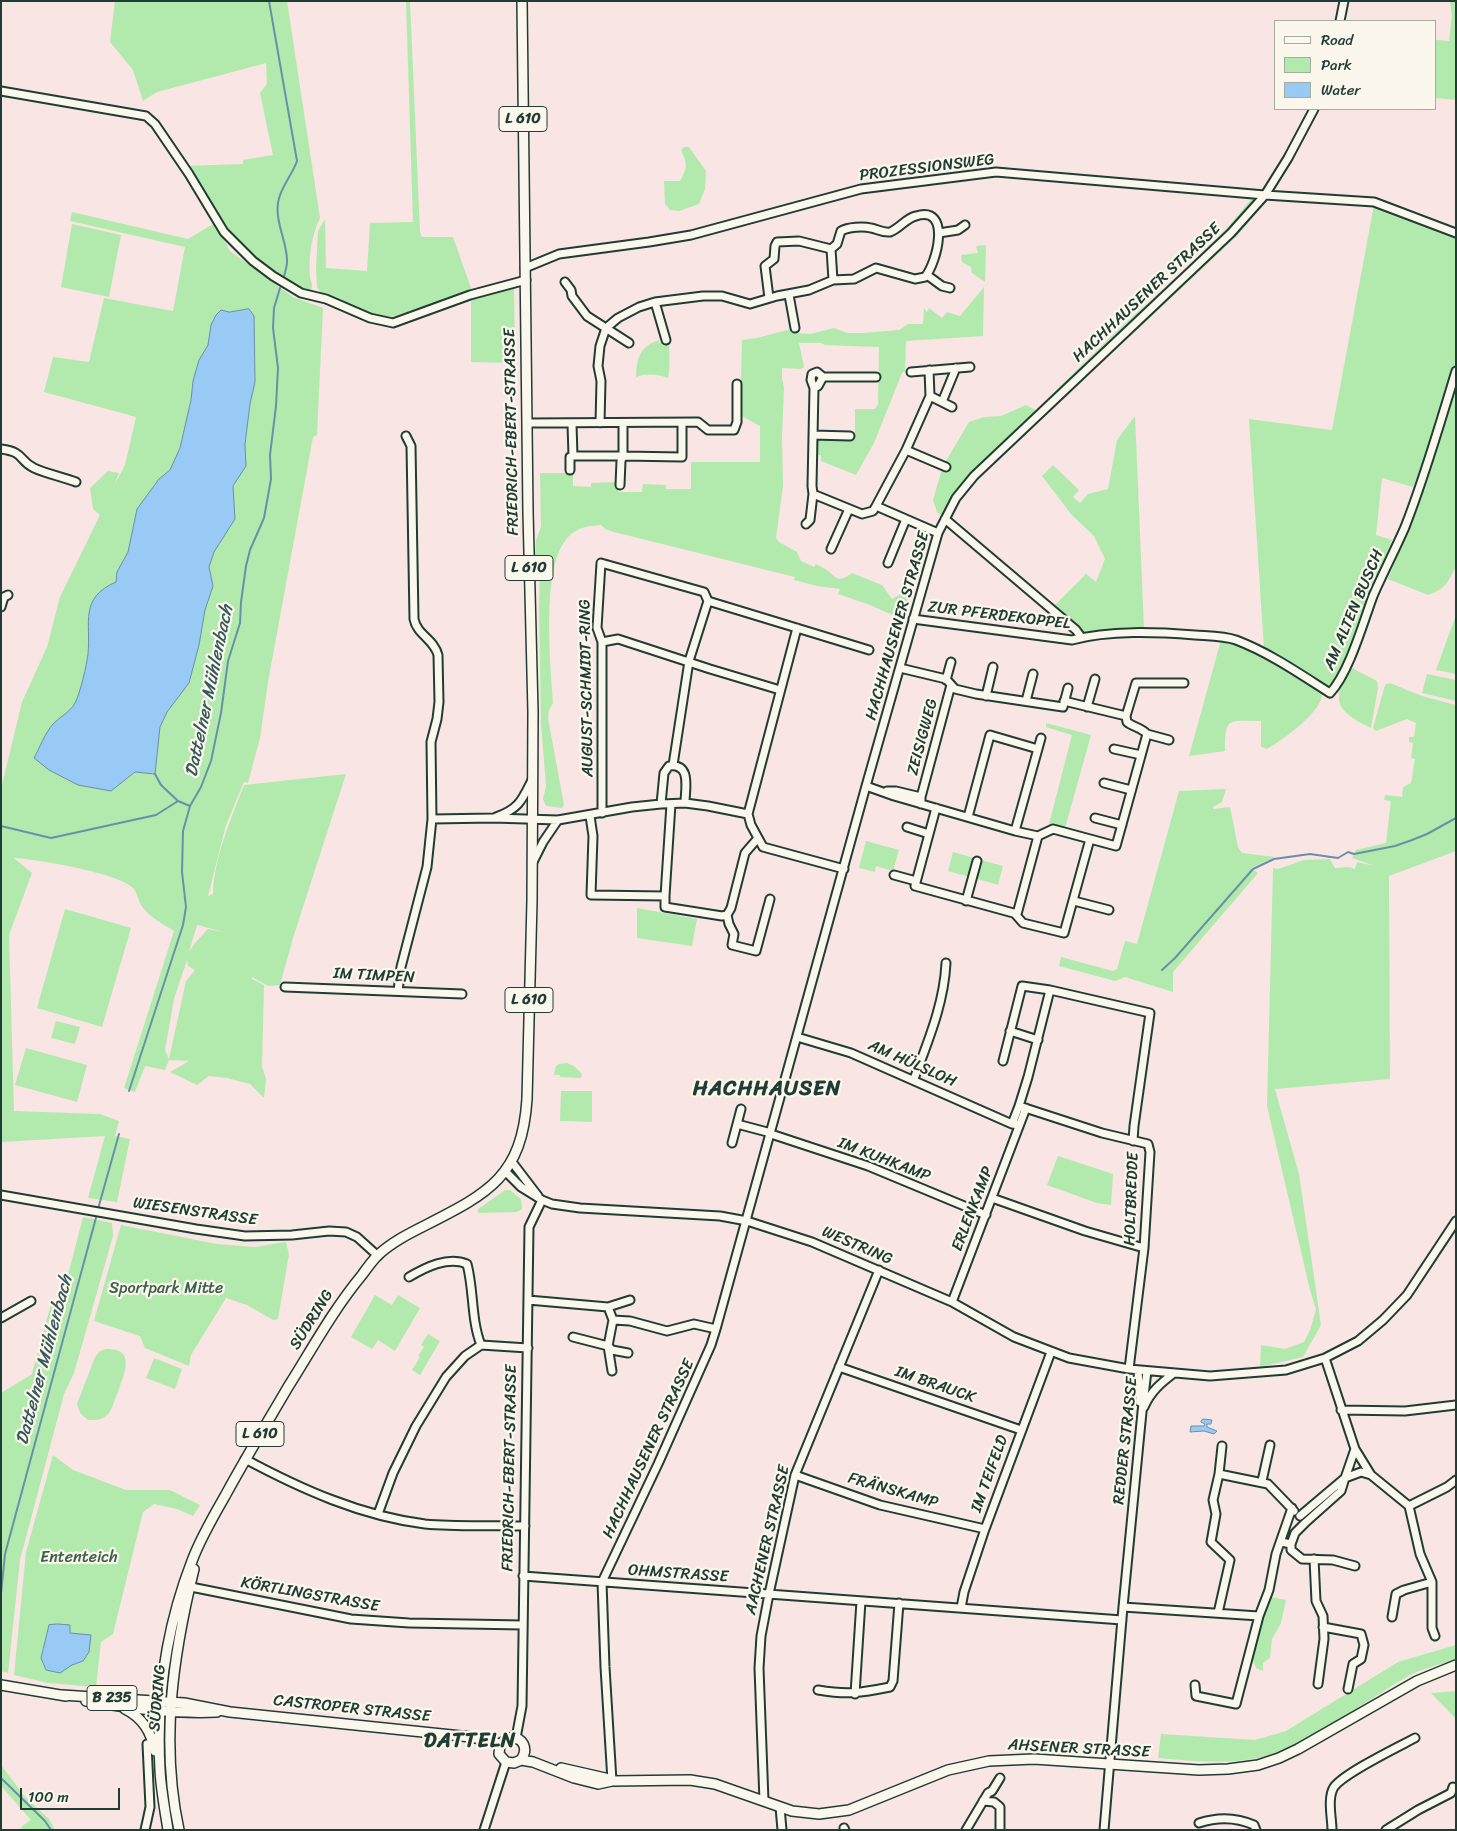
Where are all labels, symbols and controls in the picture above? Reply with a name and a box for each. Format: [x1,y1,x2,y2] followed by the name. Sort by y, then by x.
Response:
[1274,20,1437,110] legend
[1321,27,1353,53] text: Road
[1321,52,1352,78] text: Park
[1321,77,1361,103] text: Water
[499,106,547,132] road number: L 610
[858,150,996,186] street label: PROZESSIONSWEG
[1069,219,1225,367] street label: HACHHAUSENER STRASSE
[501,328,523,536] street label: FRIEDRICH-EBERT-STRASSE
[862,529,934,723] street label: HACHHAUSENER STRASSE
[1320,547,1388,673] street label: AM ALTEN BUSCH
[505,556,553,580] road number: L 610
[927,598,1071,634] street label: ZUR PFERDEKOPPEL
[576,599,598,777] street label: AUGUST-SCHMIDT-RING
[181,603,239,779] water label: Dattelner Mühlenbach
[904,697,942,777] street label: ZEISIGWEG
[333,964,415,988] street label: IM TIMPEN
[505,988,553,1012] road number: L 610
[865,1036,959,1092] street label: AM HÜLSLOH
[692,1077,842,1103] district label: HACHHAUSEN
[835,1134,933,1186] street label: IM KUHKAMP
[1121,1152,1143,1246] street label: HOLTBREDDE
[948,1164,998,1254] street label: ERLENKAMP
[132,1194,258,1230] street label: WIESENSTRASSE
[819,1222,895,1270] street label: WESTRING
[12,1273,78,1447] water label: Dattelner Mühlenbach
[109,1279,223,1299] park label: Sportpark Mitte
[286,1286,338,1354] street label: SÜDRING
[599,1356,699,1542] street label: HACHHAUSENER STRASSE
[892,1362,978,1408] street label: IM BRAUCK
[499,1364,521,1572] street label: FRIEDRICH-EBERT-STRASSE
[1110,1376,1142,1506] street label: REDDER STRASSE
[236,1422,284,1446] road number: L 610
[967,1433,1013,1515] street label: IM TEIFELD
[741,1463,795,1617] street label: AACHENER STRASSE
[846,1469,940,1513] street label: FRÄNSKAMP
[40,1548,118,1568] park label: Ententeich
[627,1561,729,1587] street label: OHMSTRASSE
[239,1573,381,1617] street label: KÖRTLINGSTRASSE
[146,1664,170,1732] street label: SÜDRING
[87,1686,137,1710] road number: B 235
[272,1691,432,1727] street label: CASTROPER STRASSE
[424,1729,516,1755] district label: DATTELN
[1007,1736,1151,1762] street label: AHSENER STRASSE
[22,1778,122,1810] scale bar
[28,1784,69,1810] text: 100 m

